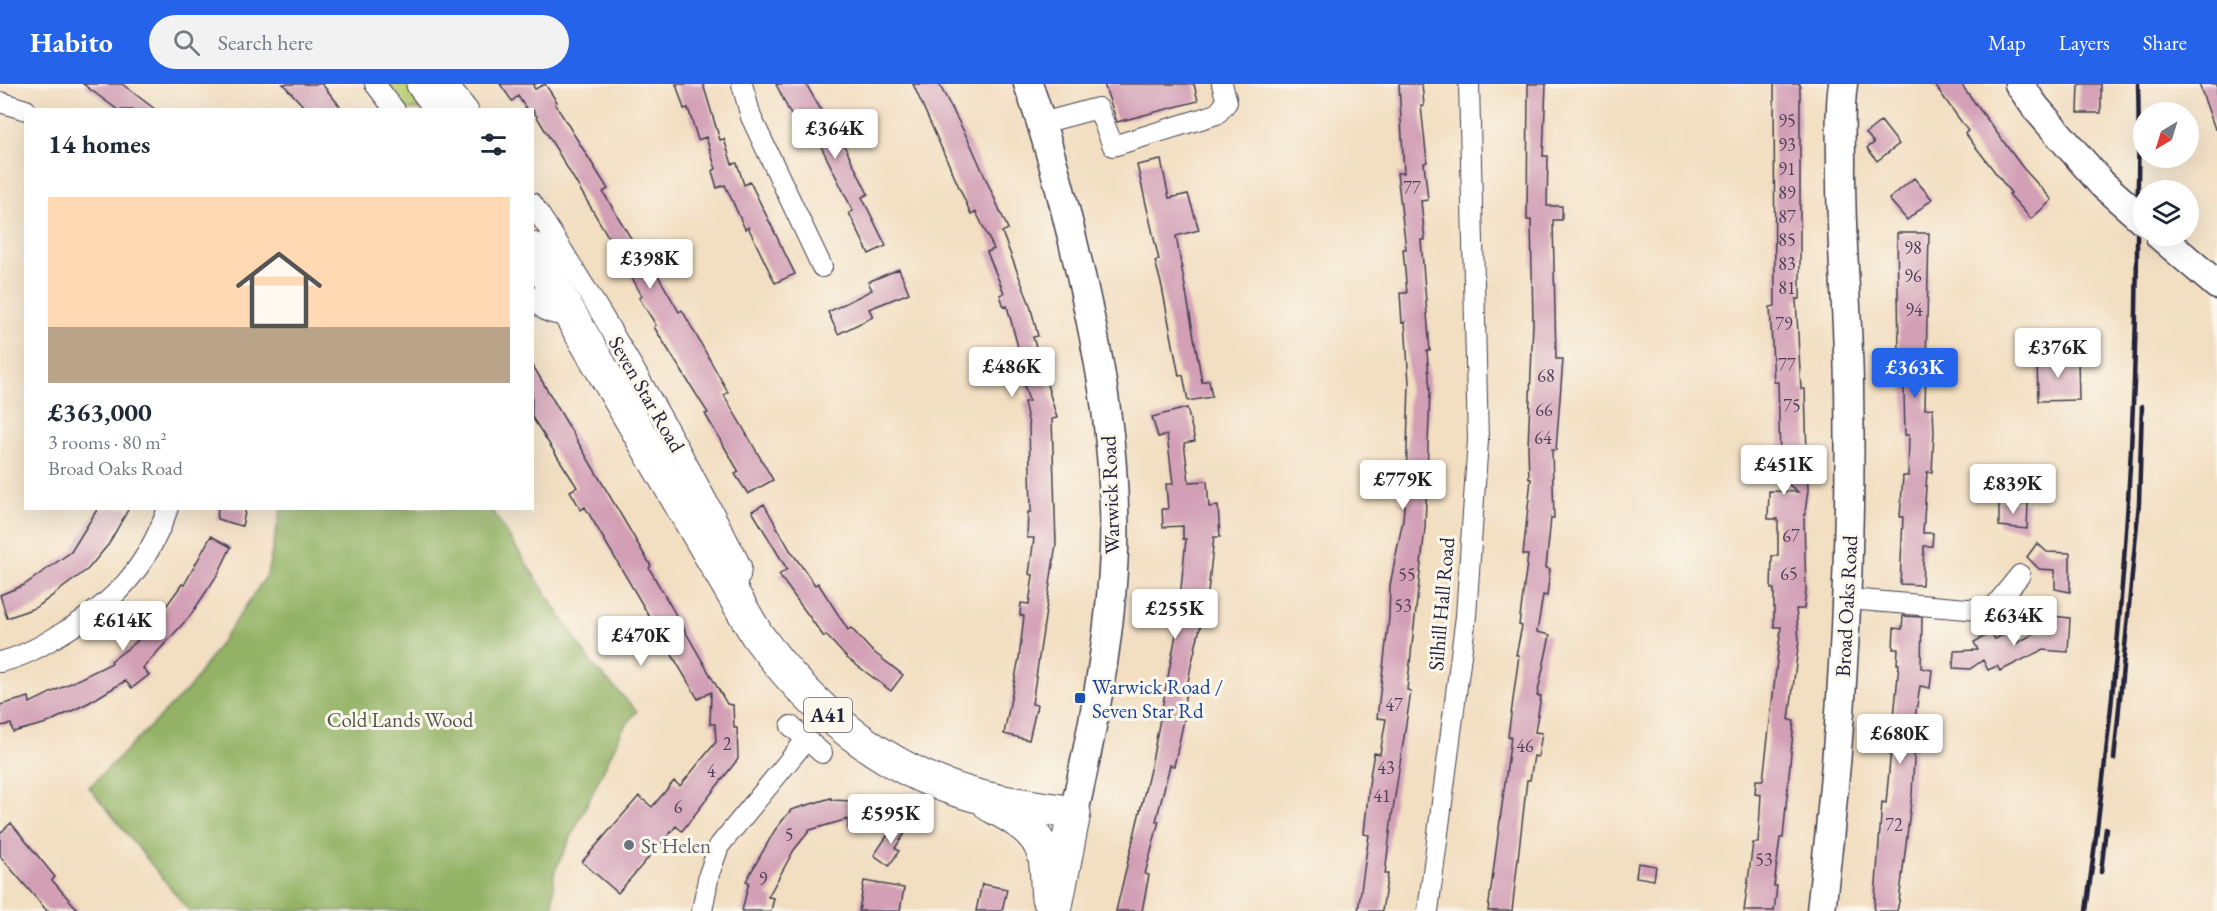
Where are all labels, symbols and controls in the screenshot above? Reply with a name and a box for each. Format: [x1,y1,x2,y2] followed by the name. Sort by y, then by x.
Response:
[149,15,569,69] search box
[30,24,113,60] text: Habito
[170,26,203,59] icon: search
[218,28,313,57] text: Search here
[1988,29,2026,56] text: Map
[2059,29,2110,56] text: Layers
[2143,29,2187,56] text: Share
[2133,102,2199,168] north arrow
[2133,102,2199,246] map controls
[793,109,877,160] pin: £364K
[1778,109,1796,132] house number: 95
[806,115,864,141] text: £364K
[48,127,150,161] text: 14 homes
[477,128,510,161] icon: filters
[1778,133,1796,156] house number: 93
[1778,157,1796,180] house number: 91
[1403,176,1421,199] house number: 77
[2133,180,2199,246] button: layers
[1778,181,1796,204] house number: 89
[1778,205,1796,228] house number: 87
[1778,228,1796,251] house number: 85
[225,236,333,344] icon: home
[1904,236,1922,259] house number: 98
[608,239,692,290] pin: £398K
[621,245,679,271] text: £398K
[1778,252,1796,275] house number: 83
[1904,264,1922,287] house number: 96
[1778,276,1796,299] house number: 81
[1905,298,1923,321] house number: 94
[1775,312,1793,335] house number: 79
[2016,328,2100,379] pin: £376K
[603,331,691,457] street label: Seven Star Road
[2029,334,2087,360] text: £376K
[970,347,1054,398] pin: £486K
[1873,348,1957,399] pin: £363K
[983,353,1041,379] text: £486K
[1778,353,1796,376] house number: 77
[1886,354,1944,380] text: £363K
[1537,364,1555,387] house number: 68
[1783,394,1801,417] house number: 75
[48,395,152,429] text: £363,000
[1535,398,1553,421] house number: 66
[1534,426,1552,449] house number: 64
[48,429,167,455] text: 3 rooms · 80 m²
[1094,435,1126,555] street label: Warwick Road
[1742,445,1826,496] pin: £451K
[1755,451,1813,477] text: £451K
[48,455,183,481] text: Broad Oaks Road
[1361,460,1445,511] pin: £779K
[1971,464,2055,515] pin: £839K
[1374,466,1432,492] text: £779K
[1984,470,2042,496] text: £839K
[1782,524,1800,547] house number: 67
[1829,534,1863,677] street label: Broad Oaks Road
[1422,536,1460,672] street label: Silhill Hall Road
[1780,562,1798,585] house number: 65
[1398,563,1416,586] house number: 55
[1133,589,1217,640] pin: £255K
[1394,594,1412,617] house number: 53
[1146,595,1204,621] text: £255K
[1972,596,2056,647] pin: £634K
[81,601,165,652] pin: £614K
[1985,602,2043,628] text: £634K
[94,607,152,633] text: £614K
[599,616,683,667] pin: £470K
[612,622,670,648] text: £470K
[1092,673,1223,724] place label: Warwick Road / Seven Star Rd
[1073,691,1087,705] marker: Warwick Road / Seven Star Rd
[1385,693,1403,716] house number: 47
[804,698,852,732] road number: A41
[327,706,474,733] park label: Cold Lands Wood
[1858,714,1942,765] pin: £680K
[1871,720,1929,746] text: £680K
[723,732,732,755] house number: 2
[1516,734,1534,757] house number: 46
[1377,756,1395,779] house number: 43
[707,759,716,782] house number: 4
[1373,784,1391,807] house number: 41
[849,794,933,845] pin: £595K
[674,795,683,818] house number: 6
[862,800,920,826] text: £595K
[1885,813,1903,836] house number: 72
[785,823,793,846] house number: 5
[641,832,711,859] place label: St Helen
[622,838,636,852] marker: St Helen
[1755,848,1773,871] house number: 53
[759,867,768,890] house number: 9

